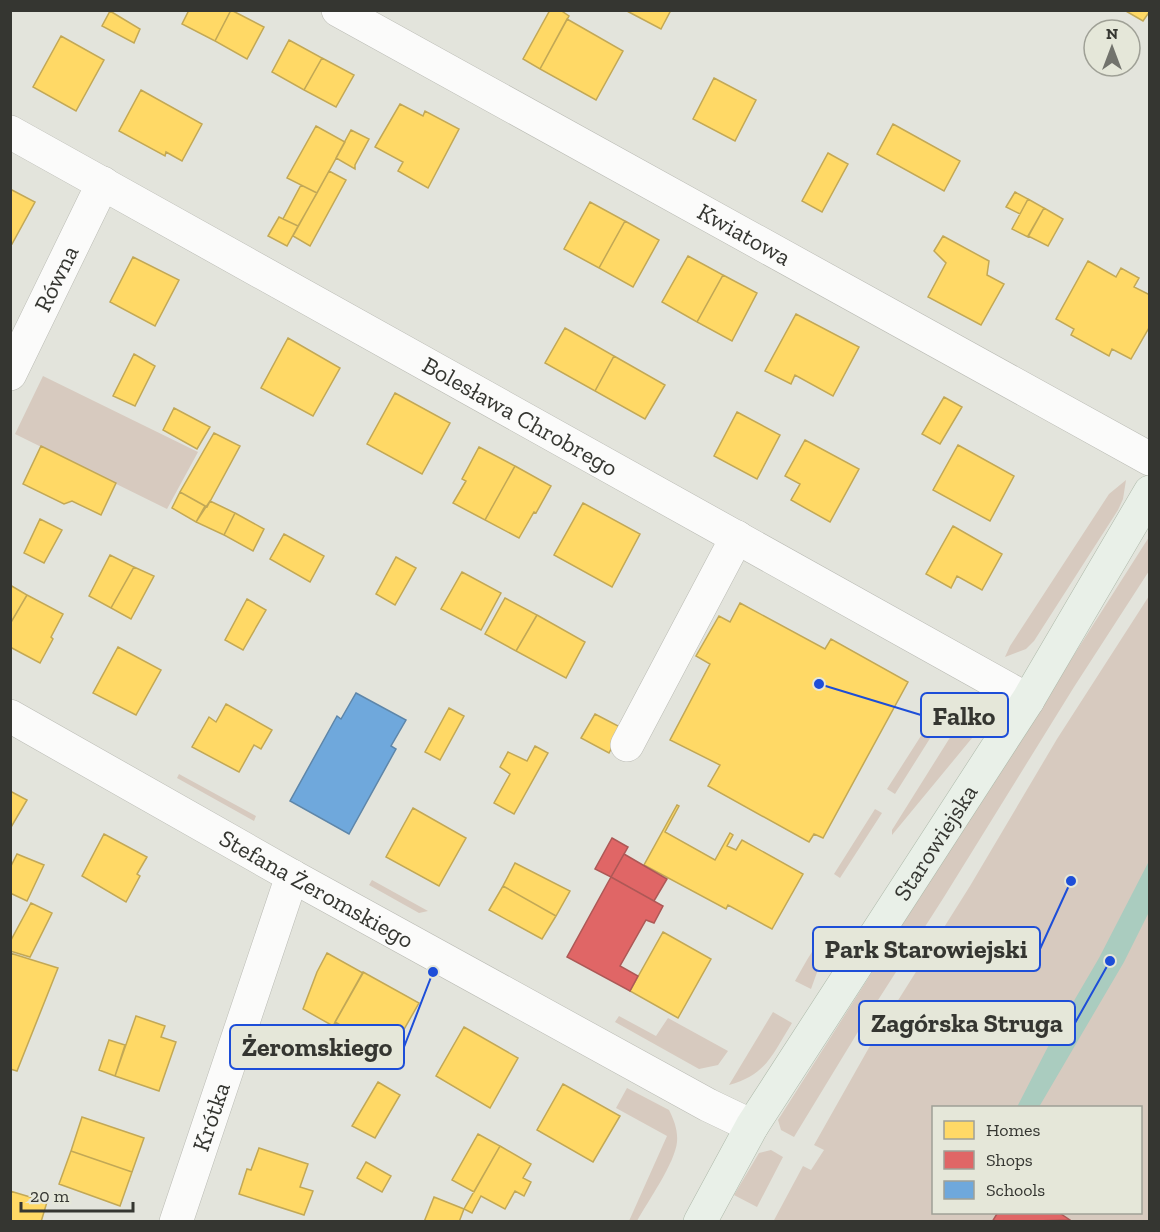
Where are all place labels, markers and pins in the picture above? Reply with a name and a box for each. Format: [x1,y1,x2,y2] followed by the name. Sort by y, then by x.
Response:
[921,693,1008,737] callout: Falko
[813,927,1040,971] callout: Park Starowiejski
[859,1001,1075,1045] callout: Zagórska Struga
[230,1025,404,1069] callout: Żeromskiego

